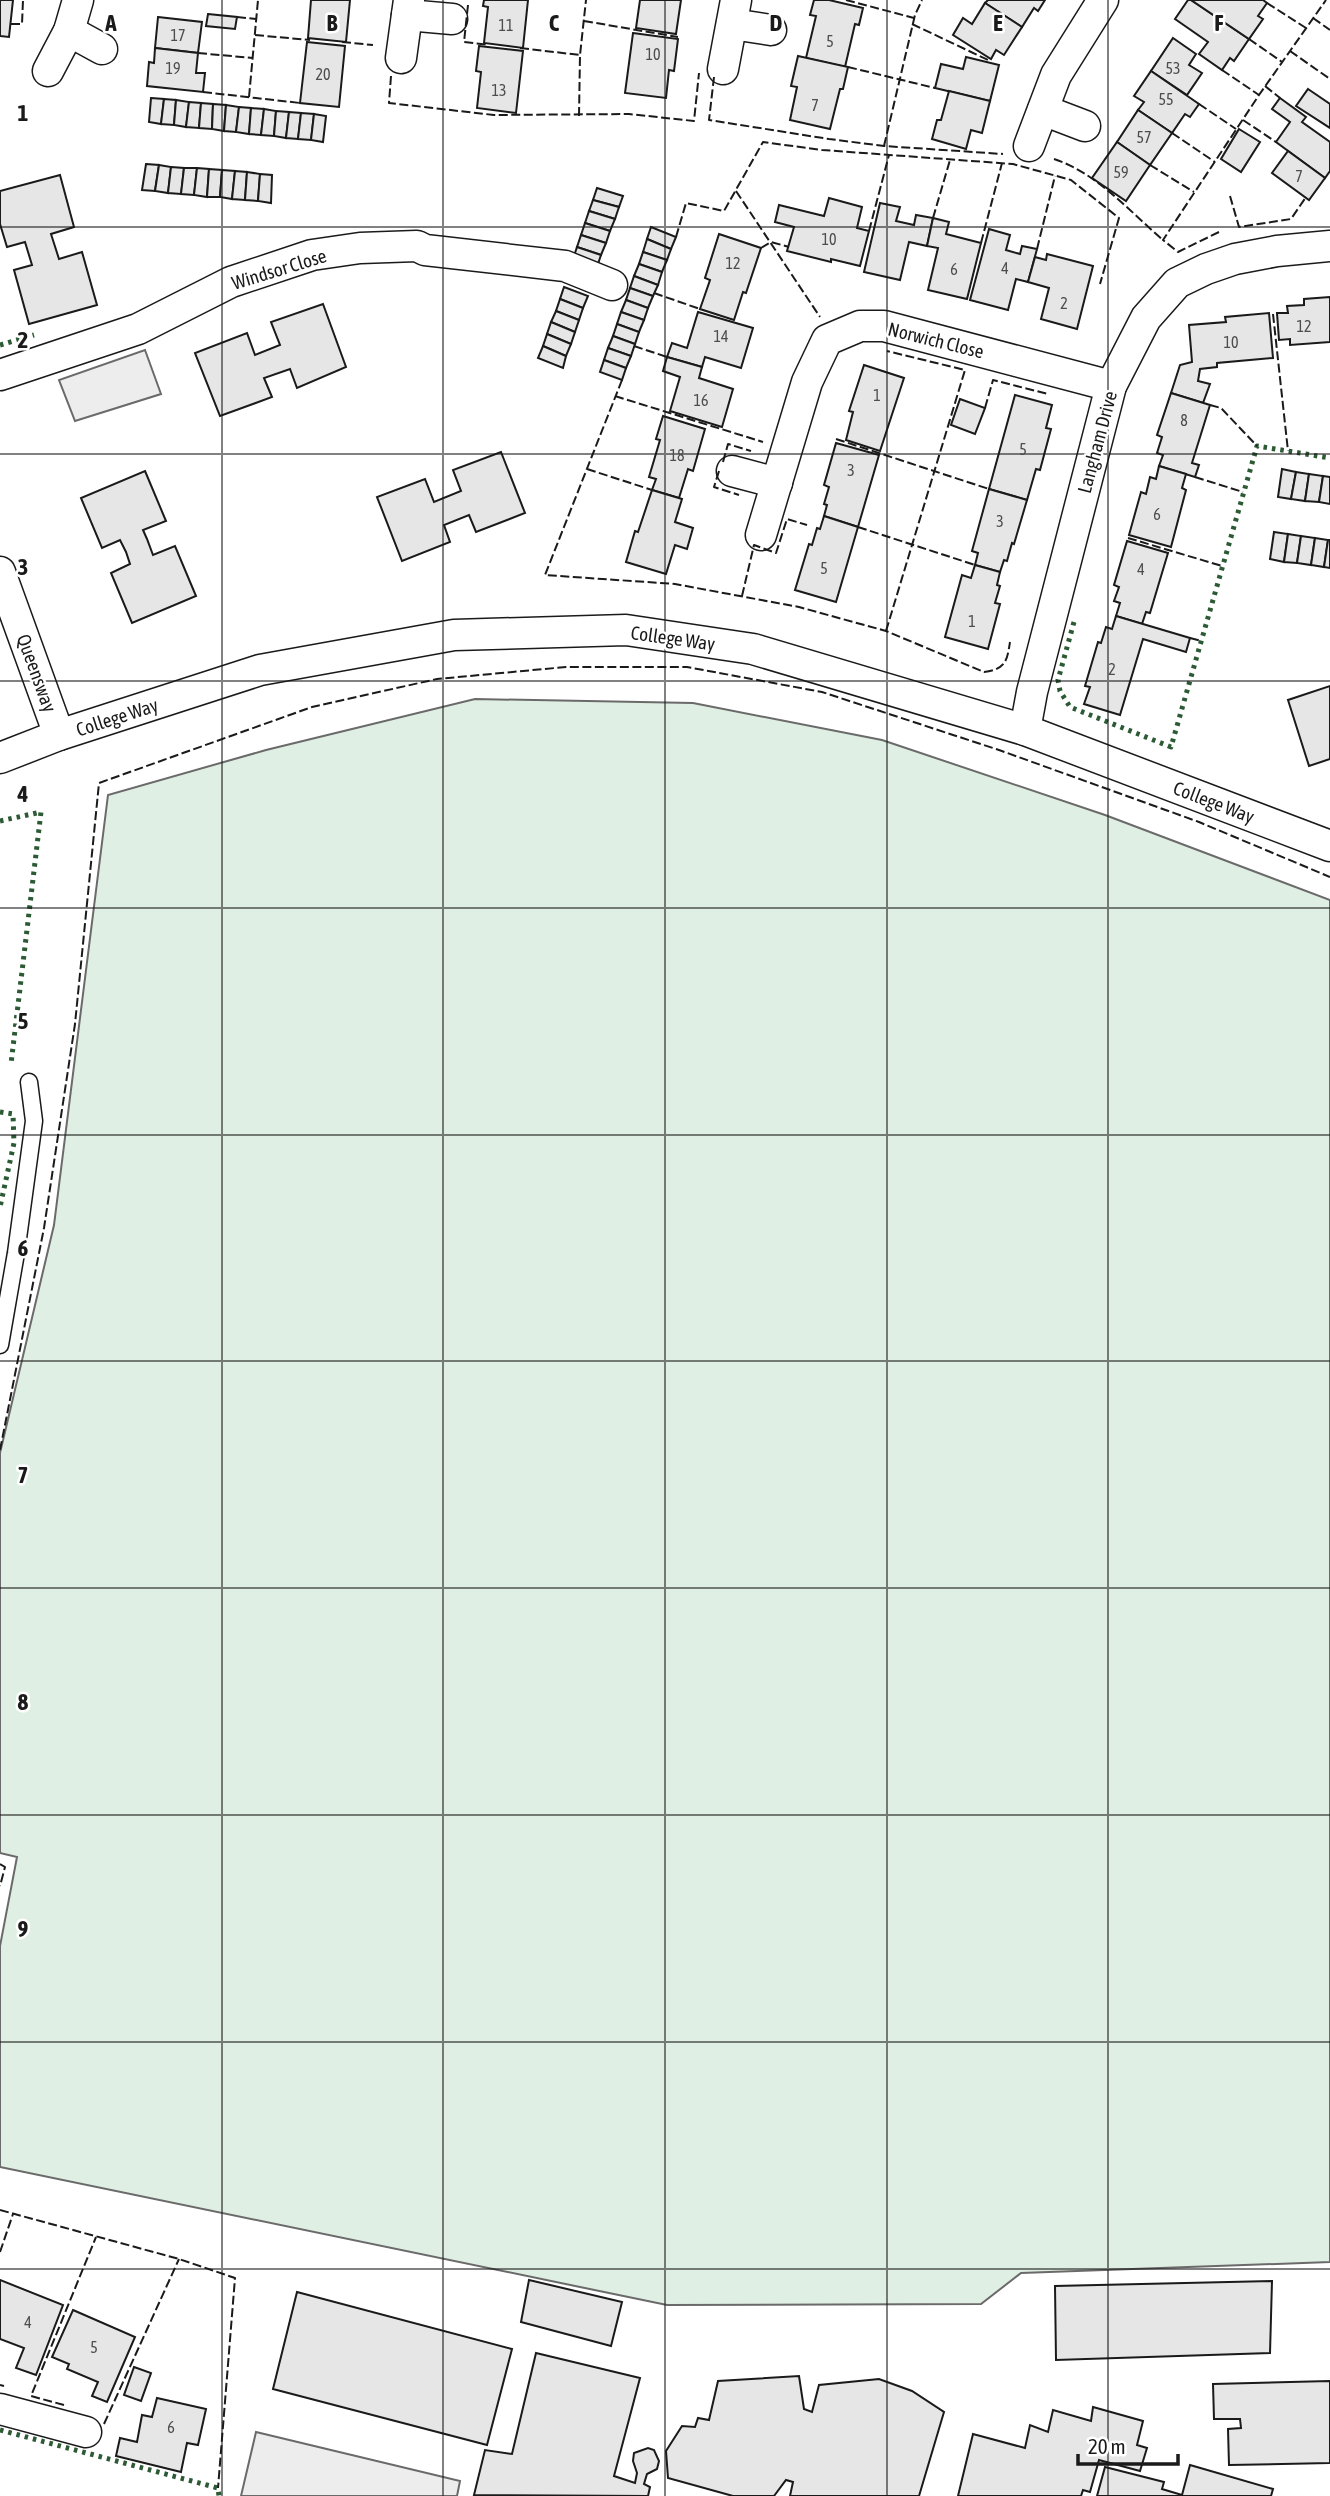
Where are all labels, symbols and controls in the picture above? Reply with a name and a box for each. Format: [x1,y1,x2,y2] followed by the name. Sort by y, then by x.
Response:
[104,10,117,36] text: A
[327,10,338,36] text: B
[549,10,560,36] text: C
[770,10,783,36] text: D
[993,10,1003,36] text: E
[1214,10,1224,36] text: F
[498,16,514,34] house number: 11
[170,26,186,44] house number: 17
[826,32,834,50] house number: 5
[645,45,661,63] house number: 10
[165,59,181,77] house number: 19
[1165,59,1181,77] house number: 53
[315,65,331,83] house number: 20
[491,81,507,99] house number: 13
[1158,90,1174,108] house number: 55
[811,96,819,114] house number: 7
[18,100,29,126] text: 1
[1136,128,1152,146] house number: 57
[1113,163,1129,181] house number: 59
[1295,167,1303,185] house number: 7
[821,230,837,248] house number: 10
[229,244,329,294] street label: Windsor Close
[725,254,741,272] house number: 12
[1001,259,1009,277] house number: 4
[950,260,958,278] house number: 6
[1060,294,1068,312] house number: 2
[886,317,986,363] street label: Norwich Close
[1296,317,1312,335] house number: 12
[18,327,28,353] text: 2
[713,327,729,345] house number: 14
[1223,333,1239,351] house number: 10
[873,386,881,404] house number: 1
[1073,389,1121,495] street label: Langham Drive
[693,391,709,409] house number: 16
[1180,411,1188,429] house number: 8
[1019,440,1027,458] house number: 5
[669,446,685,464] house number: 18
[847,461,855,479] house number: 3
[1153,505,1161,523] house number: 6
[996,512,1004,530] house number: 3
[18,554,28,580] text: 3
[820,559,828,577] house number: 5
[1137,560,1145,578] house number: 4
[968,612,976,630] house number: 1
[629,621,717,655] street label: College Way
[13,631,61,715] street label: Queensway
[1108,660,1116,678] house number: 2
[73,693,161,741] street label: College Way
[1170,777,1258,828] street label: College Way
[17,781,29,807] text: 4
[18,1008,29,1034] text: 5
[18,1235,29,1261] text: 6
[18,1462,28,1488] text: 7
[18,1689,29,1715] text: 8
[18,1916,29,1942] text: 9
[24,2313,32,2331] house number: 4
[90,2338,98,2356] house number: 5
[167,2418,175,2436] house number: 6
[1078,2422,1178,2466] scale bar
[1088,2434,1126,2458] text: 20 m

